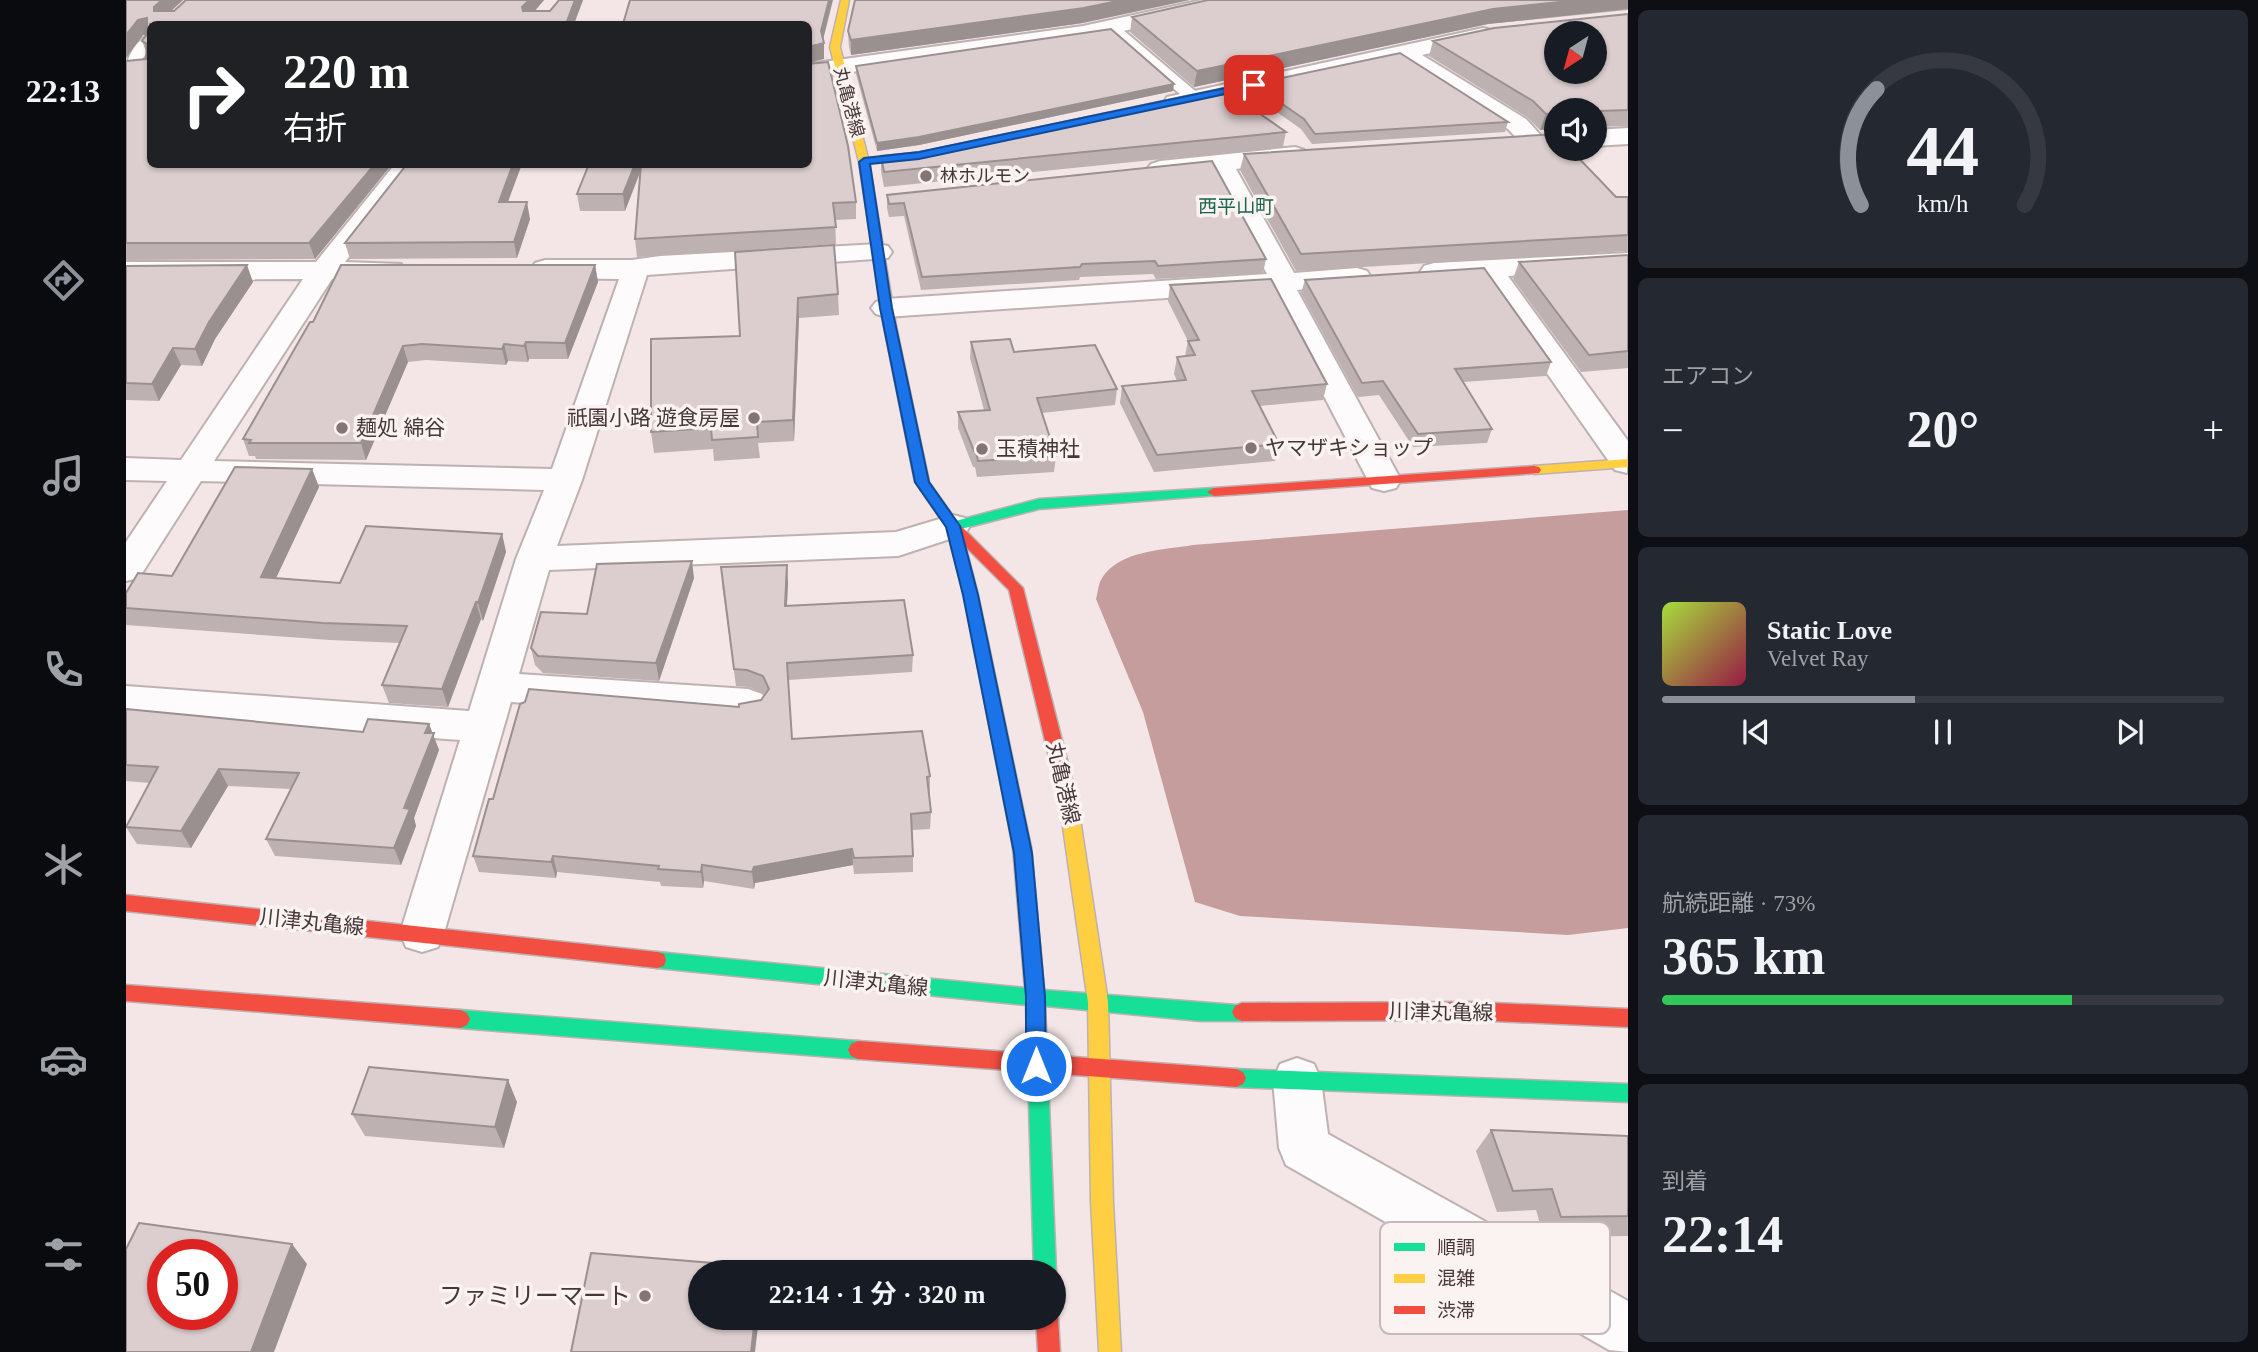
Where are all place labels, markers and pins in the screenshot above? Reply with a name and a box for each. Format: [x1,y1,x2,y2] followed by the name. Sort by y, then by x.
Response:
[1224,55,1284,115] pin
[940,166,1030,186] place label: 林ホルモン
[918,168,934,184] marker: 林ホルモン
[567,406,740,430] place label: 祇園小路 遊食房屋
[746,410,762,426] marker: 祇園小路 遊食房屋
[356,416,445,440] place label: 麺処 綿谷
[334,420,350,436] marker: 麺処 綿谷
[1265,436,1433,460] place label: ヤマザキショップ
[996,437,1080,461] place label: 玉積神社
[1243,440,1259,456] marker: ヤマザキショップ
[974,441,990,457] marker: 玉積神社
[439,1283,631,1309] place label: ファミリーマート
[637,1288,653,1304] marker: ファミリーマート

